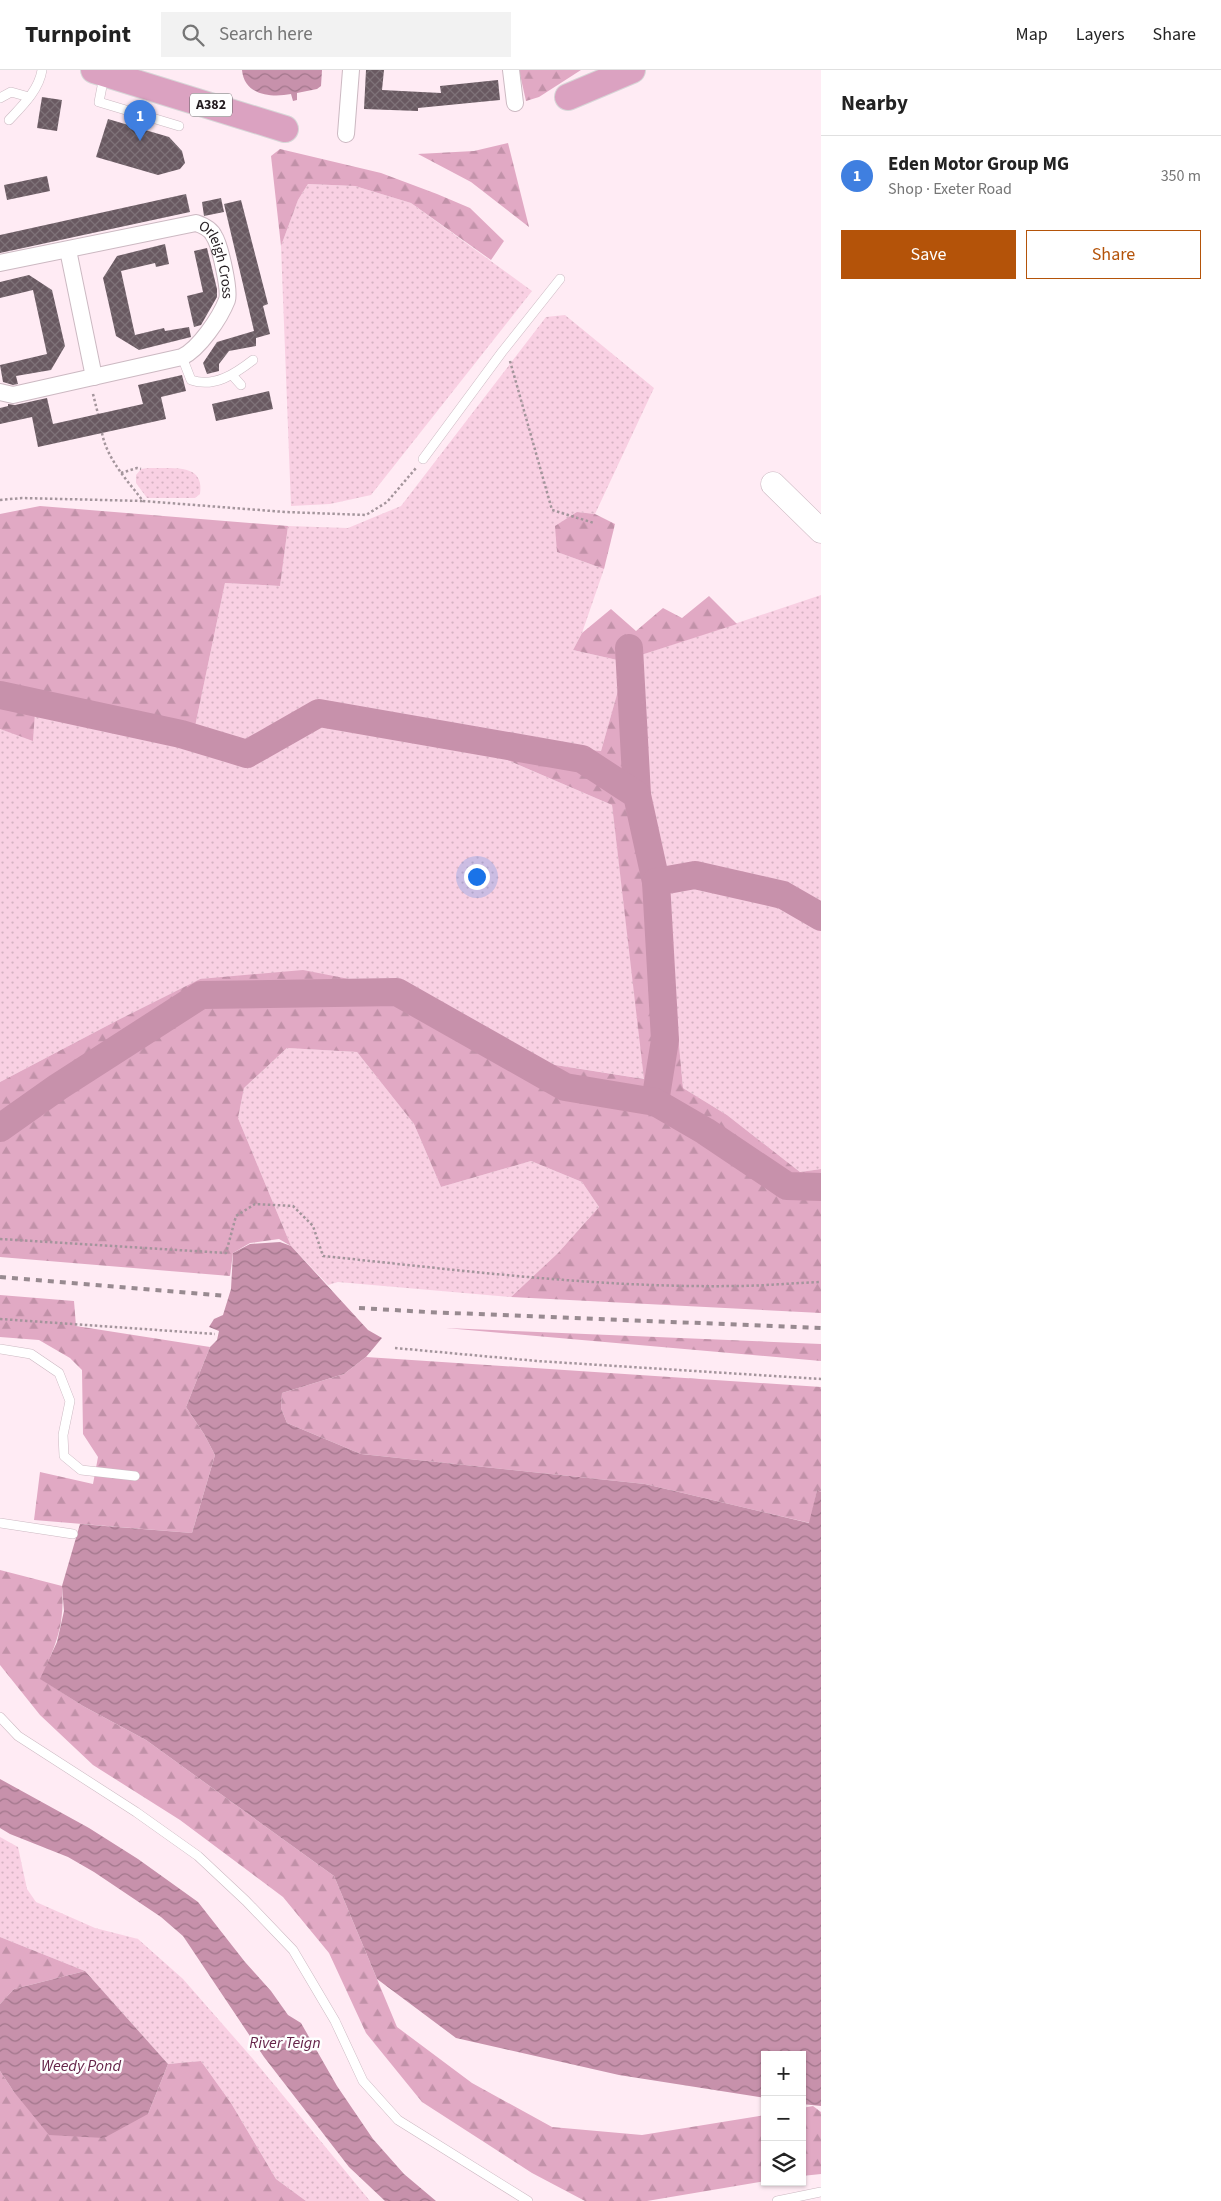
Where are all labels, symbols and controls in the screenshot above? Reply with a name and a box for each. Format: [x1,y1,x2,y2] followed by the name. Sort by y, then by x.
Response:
[161,12,511,57] search box
[25,17,131,52] text: Turnpoint
[179,21,207,49] icon: search
[219,21,313,48] text: Search here
[1016,22,1048,47] text: Map
[1076,22,1125,47] text: Layers
[1153,22,1196,47] text: Share
[841,88,908,118] text: Nearby
[190,94,232,116] road number: A382
[124,100,156,141] pin: 1
[888,151,1069,178] text: Eden Motor Group MG
[853,165,861,187] text: 1
[1161,165,1201,187] text: 350 m
[888,178,1012,200] text: Shop · Exeter Road
[195,215,238,299] street label: Orleigh Cross
[841,230,1016,279] button: Save
[1026,230,1201,279] button: Share
[464,864,490,890] your location
[249,2032,321,2054] water label: River Teign
[761,2051,806,2186] map controls
[761,2051,806,2096] button: +
[41,2055,121,2077] water label: Weedy Pond
[761,2096,806,2141] button: −
[761,2141,806,2186] button: layers

